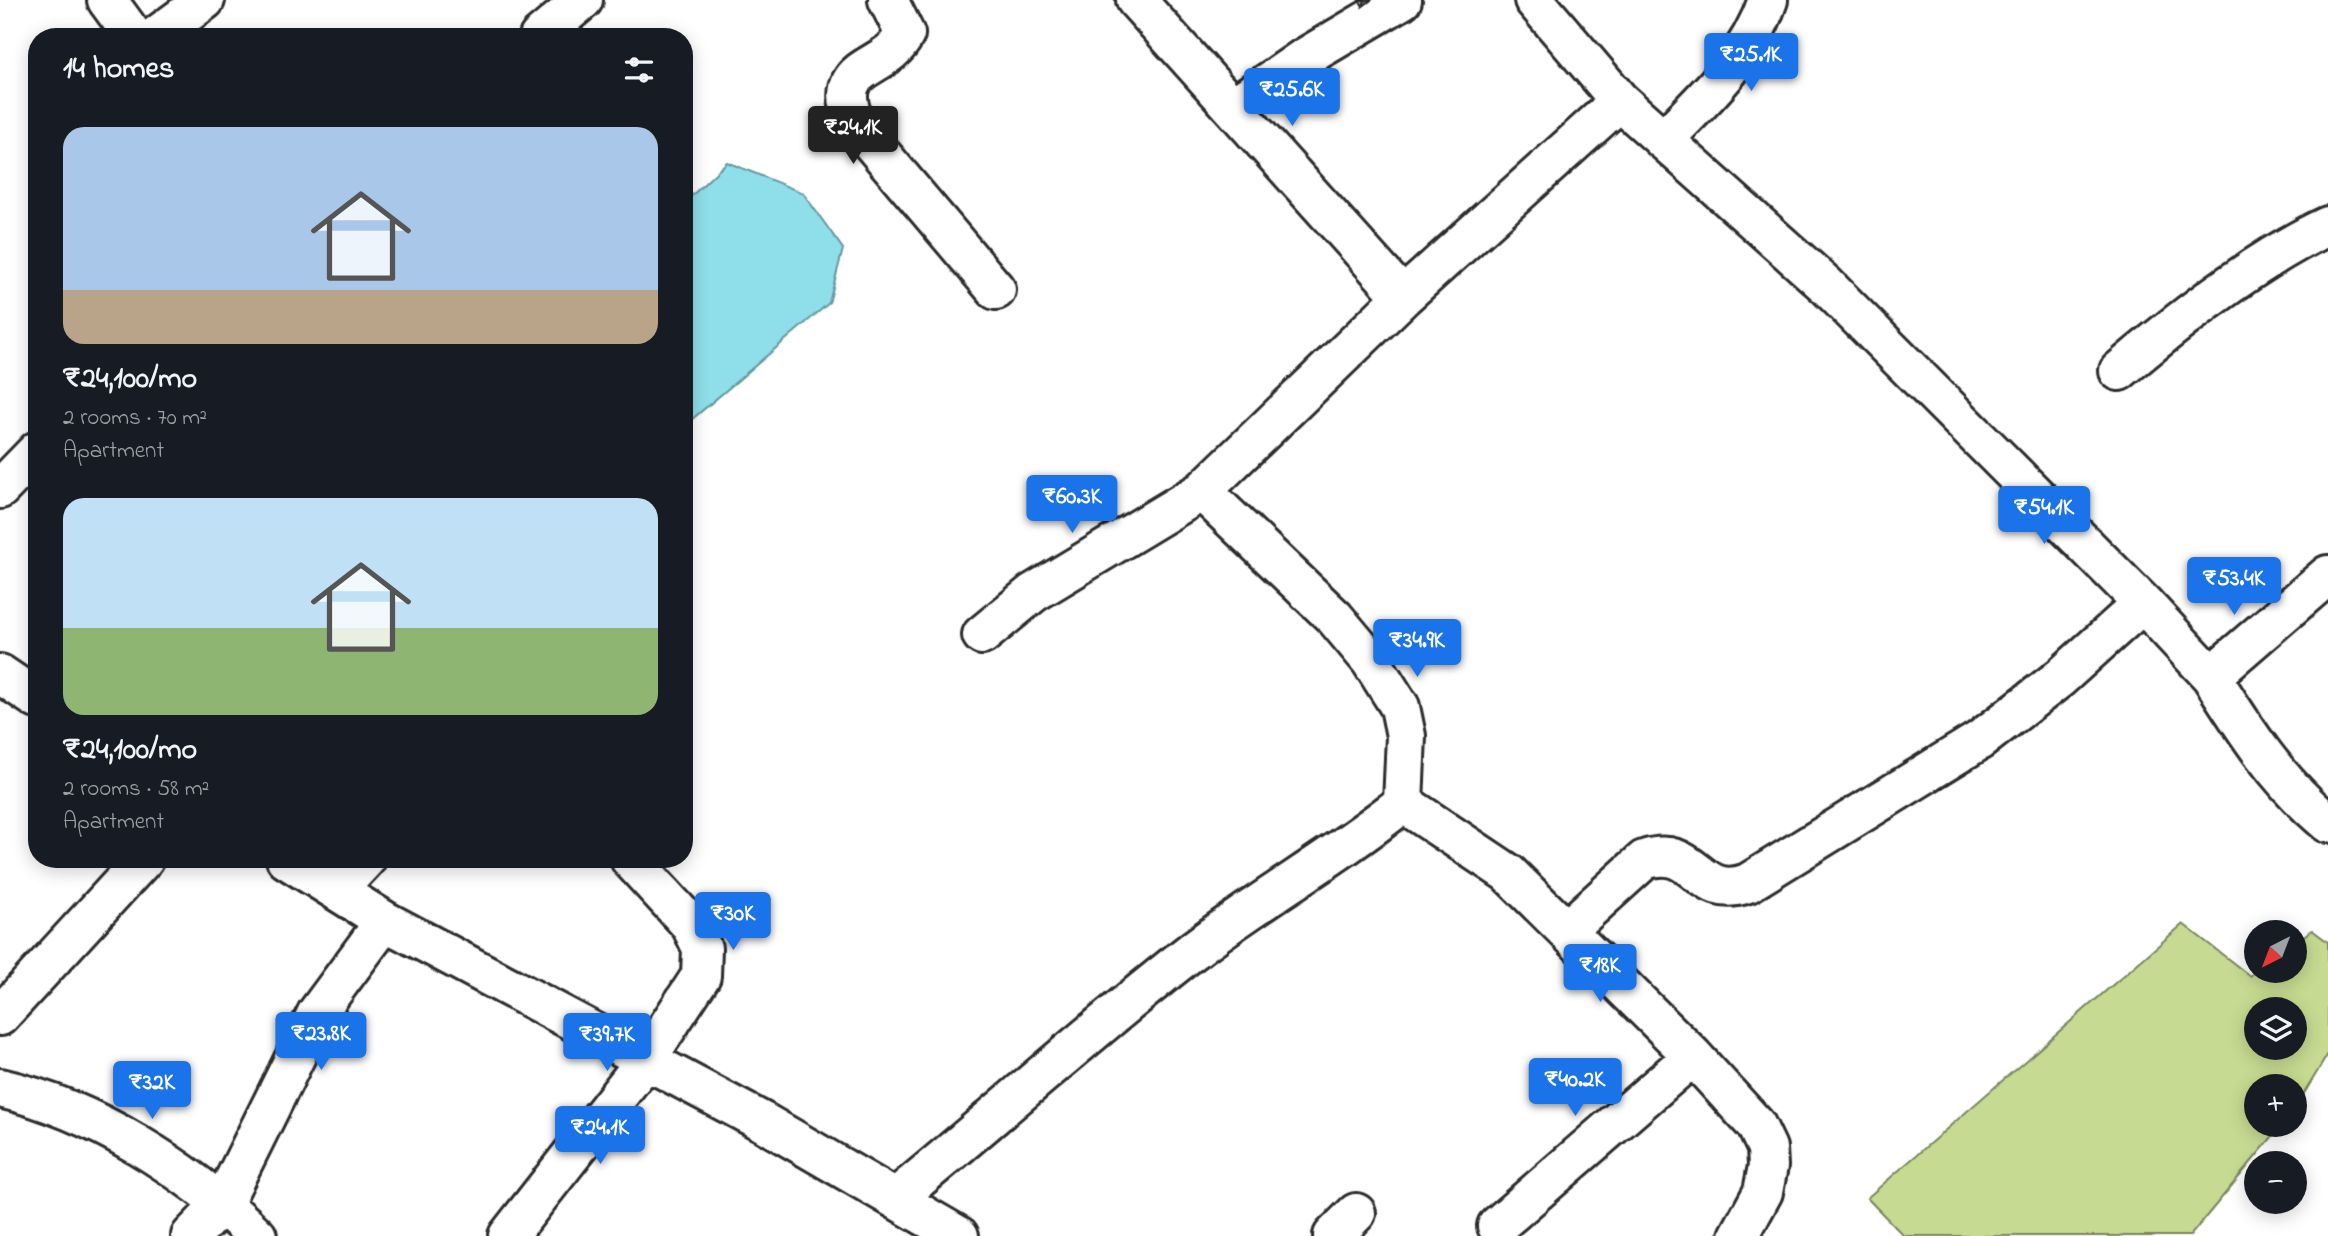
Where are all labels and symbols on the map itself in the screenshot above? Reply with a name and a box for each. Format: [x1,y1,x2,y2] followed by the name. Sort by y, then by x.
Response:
[1694,34,1808,93] pin: ₹25.1K
[1235,68,1349,128] pin: ₹25.6K
[796,106,910,166] pin: ₹24.1K
[1015,476,1129,535] pin: ₹60.3K
[1987,486,2101,546] pin: ₹54.1K
[2177,558,2291,617] pin: ₹53.4K
[1360,620,1474,679] pin: ₹34.9K
[692,892,774,952] pin: ₹30K
[2244,920,2306,984] north arrow
[1559,944,1641,1004] pin: ₹18K
[264,1012,378,1072] pin: ₹23.8K
[550,1014,664,1073] pin: ₹39.7K
[1518,1058,1632,1118] pin: ₹40.2K
[111,1062,193,1121] pin: ₹32K
[543,1106,657,1166] pin: ₹24.1K

